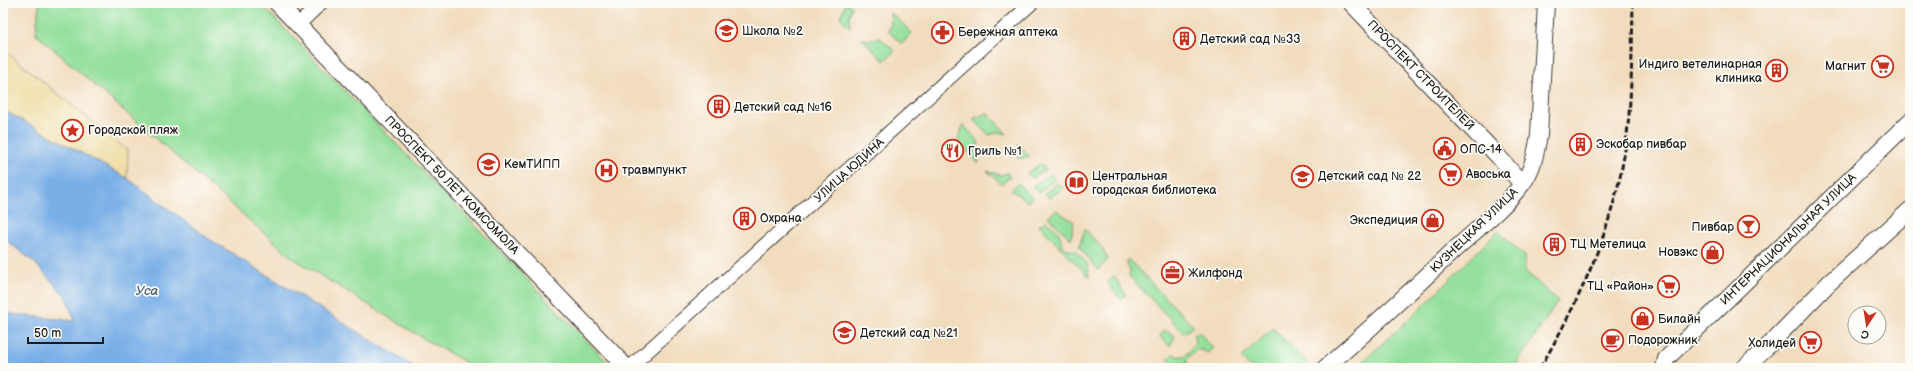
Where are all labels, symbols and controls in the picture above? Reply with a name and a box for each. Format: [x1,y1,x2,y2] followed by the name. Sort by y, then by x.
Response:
[1364,17,1477,134] street label: ПРОСПЕКТ СТРОИТЕЛЕЙ
[714,18,740,44] school or university icon: Школа №2
[930,19,956,45] pharmacy icon: Бережная аптека
[742,24,803,39] place label: Школа №2
[958,25,1058,40] place label: Бережная аптека
[1171,26,1197,52] building icon: Детский сад №33
[1200,32,1301,47] place label: Детский сад №33
[1869,53,1895,79] supermarket icon: Магнит
[1639,57,1762,86] place label: Индиго ветелинарная клиника
[1764,58,1790,84] building icon: Индиго ветелинарная клиника
[1825,59,1866,74] place label: Магнит
[706,94,732,120] building icon: Детский сад №16
[734,100,832,115] place label: Детский сад №16
[381,113,523,258] street label: ПРОСПЕКТ 50 ЛЕТ КОМСОМОЛА
[59,117,85,143] place icon: Городской пляж
[88,123,179,138] place label: Городской пляж
[1567,131,1593,157] building icon: Эскобар пивбар
[811,135,888,206] street label: УЛИЦА ЮДИНА
[1431,136,1457,162] public building icon: ОПС-14
[1596,137,1687,152] place label: Эскобар пивбар
[939,138,965,164] restaurant icon: Гриль №1
[1460,142,1503,157] place label: ОПС-14
[968,144,1022,159] place label: Гриль №1
[476,151,502,177] school or university icon: КемТИПП
[504,157,560,172] place label: КемТИПП
[594,157,620,183] hospital icon: травмпункт
[1438,161,1464,187] supermarket icon: Авоська
[622,163,687,178] place label: травмпункт
[1289,163,1315,189] school or university icon: Детский сад № 22
[1465,167,1511,182] place label: Авоська
[1092,169,1217,198] place label: Центральная городская библиотека
[1318,169,1421,184] place label: Детский сад № 22
[1063,170,1089,196] library icon: Центральная городская библиотека
[1717,170,1860,308] street label: ИНТЕРНАЦИОНАЛЬНАЯ УЛИЦА
[1427,184,1522,276] street label: КУЗНЕЦКАЯ УЛИЦА
[732,205,758,231] building icon: Охрана
[1420,207,1446,233] shop icon: Экспедиция
[760,211,802,226] place label: Охрана
[1350,213,1418,228] place label: Экспедиция
[1736,214,1762,240] bar icon: Пивбар
[1692,220,1734,235] place label: Пивбар
[1542,231,1568,257] building icon: ТЦ Метелица
[1570,237,1646,252] place label: ТЦ Метелица
[1700,239,1726,265] shop icon: Новэкс
[1658,245,1698,260] place label: Новэкс
[1160,260,1186,286] office icon: Жилфонд
[1188,266,1243,281] place label: Жилфонд
[1656,273,1682,299] supermarket icon: ТЦ «Район»
[1587,279,1654,294] place label: ТЦ «Район»
[136,283,159,299] water label: Уса
[1847,305,1887,345] north arrow
[1629,306,1655,332] shop icon: Билайн
[1658,312,1701,327] place label: Билайн
[28,319,103,345] scale bar
[832,320,858,346] school or university icon: Детский сад №21
[34,326,61,341] text: 50 m
[860,326,958,341] place label: Детский сад №21
[1600,327,1626,353] cafe icon: Подорожник
[1860,327,1870,341] text: С
[1798,330,1824,356] supermarket icon: Холидей
[1628,333,1698,348] place label: Подорожник
[1748,336,1796,351] place label: Холидей

